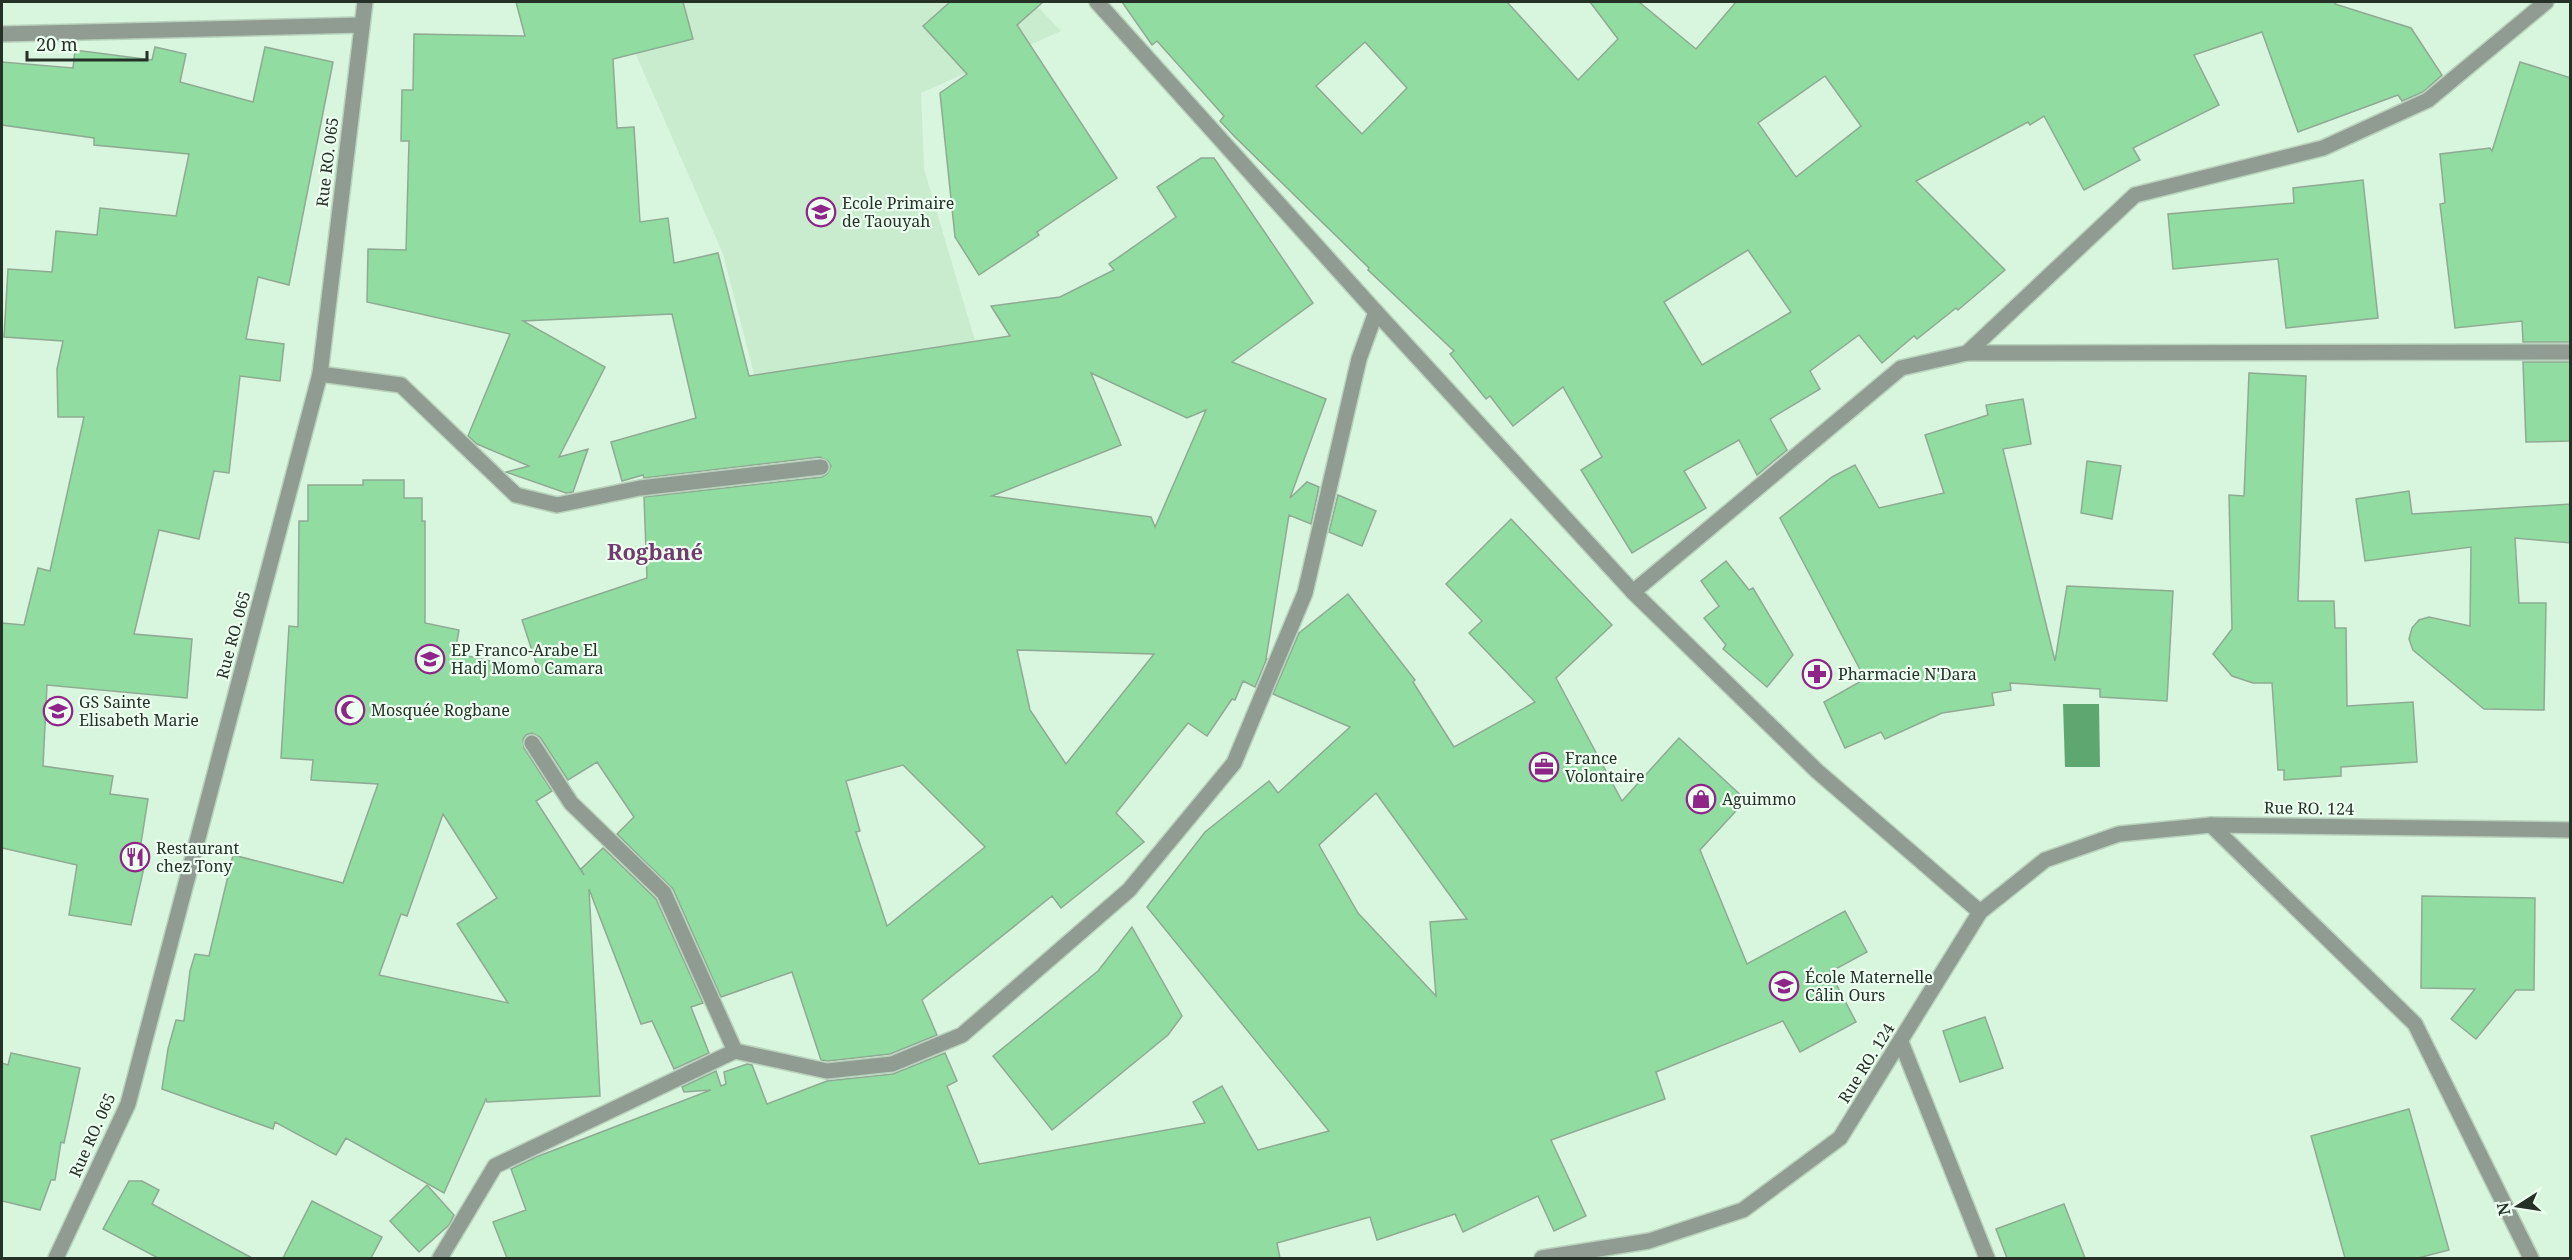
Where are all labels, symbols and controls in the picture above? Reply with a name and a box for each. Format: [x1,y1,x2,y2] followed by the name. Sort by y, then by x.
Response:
[27,24,147,62] scale bar
[36,32,78,56] text: 20 m
[311,116,343,208] street label: Rue RO. 065
[842,192,954,232] place label: Ecole Primaire de Taouyah
[805,196,837,228] school or university icon: Ecole Primaire de Taouyah
[607,536,703,566] district label: Rogbané
[211,589,255,681] street label: Rue RO. 065
[451,639,603,679] place label: EP Franco-Arabe El Hadj Momo Camara
[414,643,446,675] school or university icon: EP Franco-Arabe El Hadj Momo Camara
[1801,658,1833,690] pharmacy icon: Pharmacie N'Dara
[1838,663,1977,685] place label: Pharmacie N'Dara
[79,691,199,731] place label: GS Sainte Elisabeth Marie
[334,694,366,726] mosque icon: Mosquée Rogbane
[42,695,74,727] school or university icon: GS Sainte Elisabeth Marie
[371,699,510,721] place label: Mosquée Rogbane
[1565,747,1644,787] place label: France Volontaire
[1528,751,1560,783] office icon: France Volontaire
[1685,783,1717,815] shop icon: Aguimmo
[1722,788,1796,810] place label: Aguimmo
[2264,796,2354,820] street label: Rue RO. 124
[156,837,240,877] place label: Restaurant chez Tony
[119,841,151,873] restaurant icon: Restaurant chez Tony
[1805,966,1933,1006] place label: École Maternelle Câlin Ours
[1768,970,1800,1002] school or university icon: École Maternelle Câlin Ours
[1833,1019,1899,1107] street label: Rue RO. 124
[64,1089,120,1181] street label: Rue RO. 065
[2488,1176,2548,1236] north arrow
[2491,1200,2515,1218] text: N

